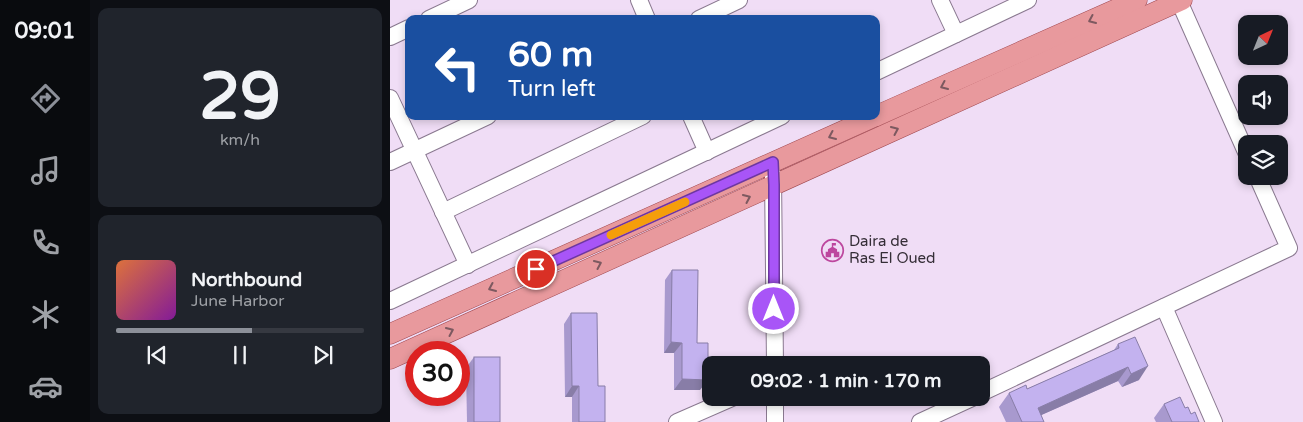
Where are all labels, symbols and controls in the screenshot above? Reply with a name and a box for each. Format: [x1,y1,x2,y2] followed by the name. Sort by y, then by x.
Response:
[1088,13,1097,24] one-way arrow
[1238,15,1288,65] north arrow
[1238,15,1288,185] map controls
[15,18,75,44] text: 09:01
[508,34,593,76] text: 60 m
[425,35,490,100] icon: left
[199,58,281,137] text: 29
[1238,75,1288,125] button: sound
[508,76,596,102] text: Turn left
[940,80,949,90] one-way arrow
[28,81,63,116] icon: directions
[890,126,899,137] one-way arrow
[220,130,260,150] text: km/h
[828,130,837,141] one-way arrow
[1238,135,1288,185] button: layers
[28,153,63,188] icon: music
[742,193,751,204] one-way arrow
[28,225,63,260] icon: phone
[849,232,936,267] place label: Daira de Ras El Oued
[821,238,845,262] public building icon: Daira de Ras El Oued
[515,248,557,290] pin
[522,255,550,283] icon: arrive
[593,260,602,271] one-way arrow
[191,269,302,291] text: Northbound
[488,282,497,293] one-way arrow
[747,282,799,334] position arrow
[191,291,284,311] text: June Harbor
[28,297,63,332] icon: climate
[445,327,454,338] one-way arrow
[143,341,171,369] icon: previous
[226,341,254,369] icon: pause
[309,341,337,369] icon: next
[405,341,470,406] speed limit sign: 30
[28,369,63,404] icon: car
[750,370,942,392] text: 09:02 · 1 min · 170 m

